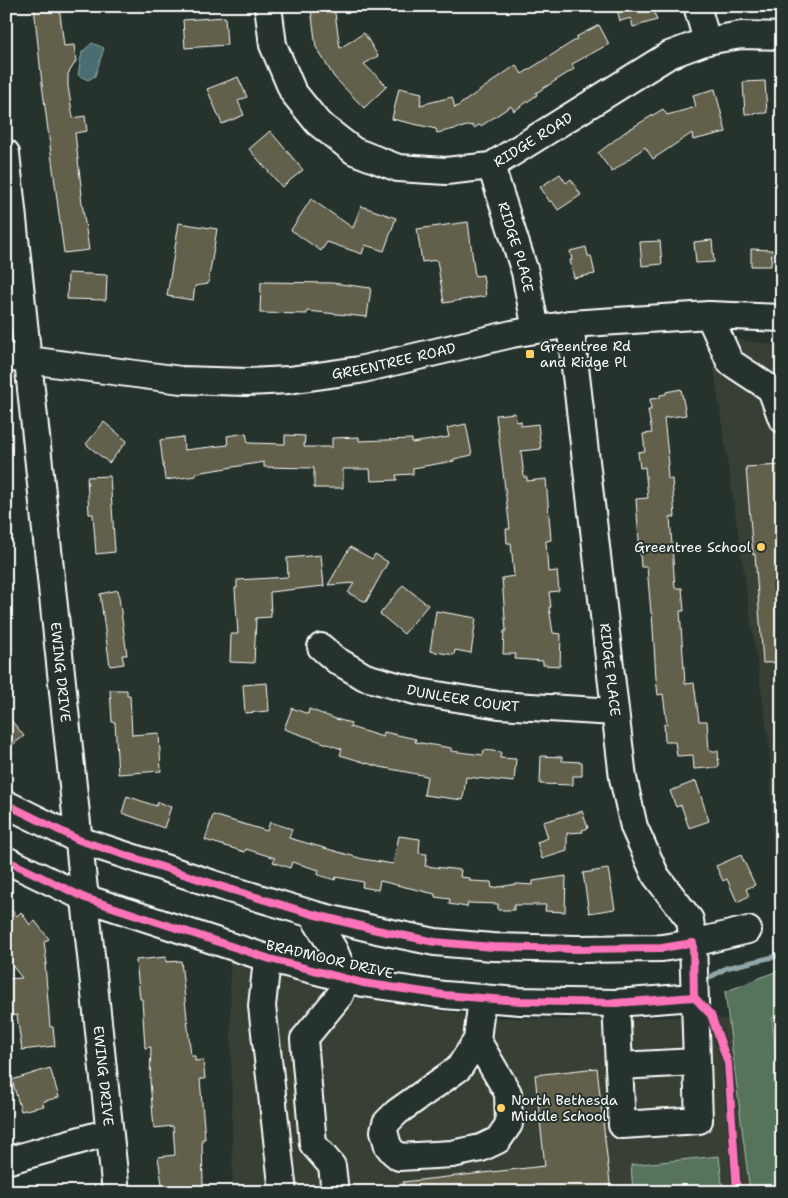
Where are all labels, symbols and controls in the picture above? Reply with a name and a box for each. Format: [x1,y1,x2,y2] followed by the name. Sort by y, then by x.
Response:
[490,108,576,171] street label: RIDGE ROAD
[494,200,538,294] street label: RIDGE PLACE
[540,337,631,371] place label: Greentree Rd and Ridge Pl
[330,339,457,383] street label: GREENTREE ROAD
[524,348,536,360] marker: Greentree Rd and Ridge Pl
[634,538,752,556] place label: Greentree School
[755,541,767,553] marker: Greentree School
[47,621,75,723] street label: EWING DRIVE
[596,622,625,717] street label: RIDGE PLACE
[405,680,520,715] street label: DUNLEER COURT
[264,936,396,982] street label: BRADMOOR DRIVE
[89,1025,118,1127] street label: EWING DRIVE
[511,1091,618,1125] place label: North Bethesda Middle School
[495,1102,507,1114] marker: North Bethesda Middle School

